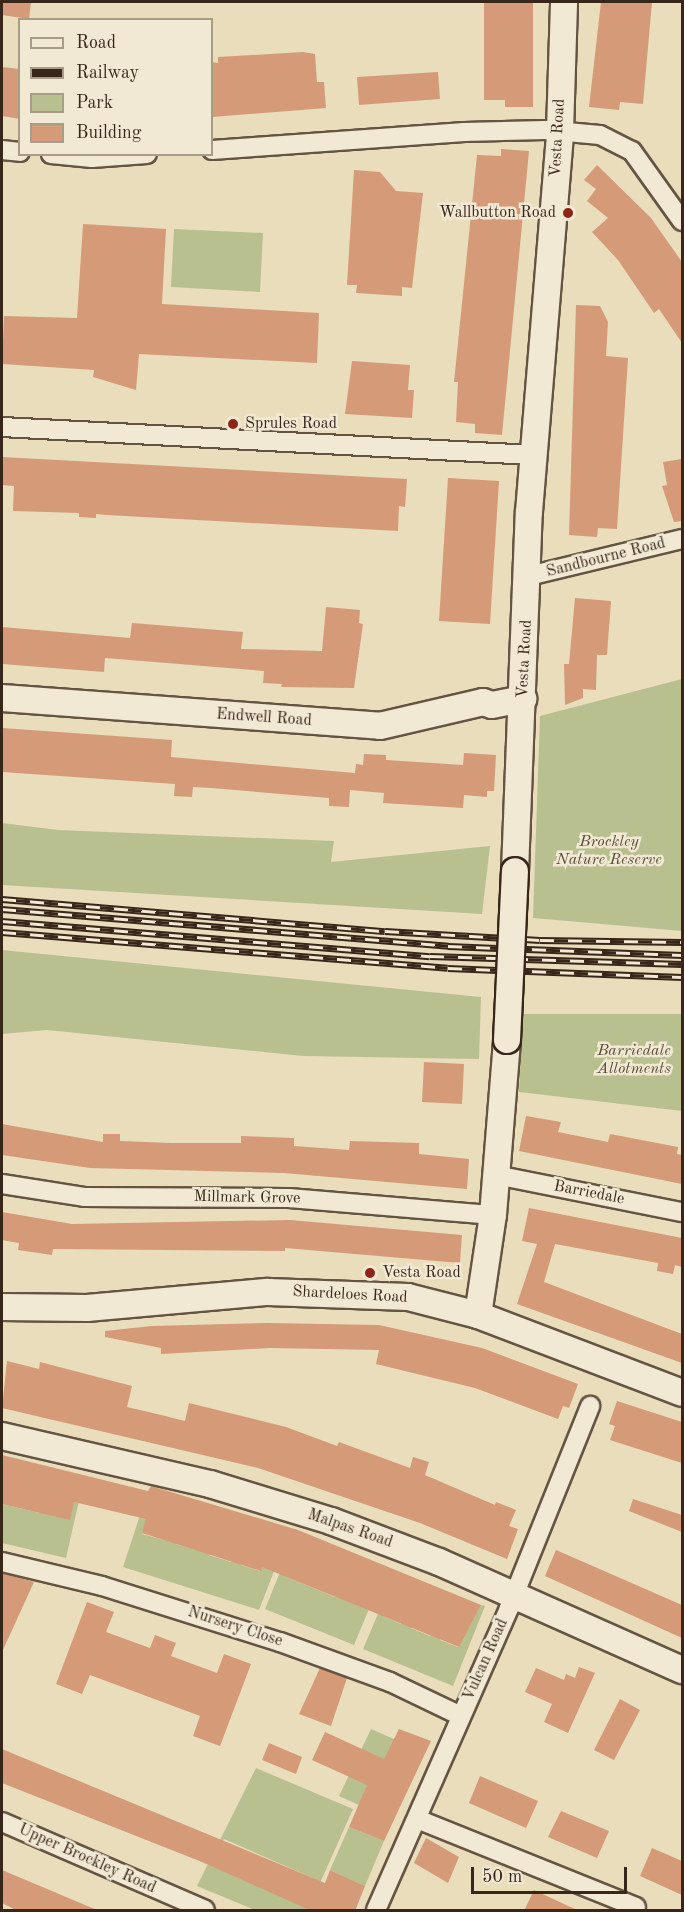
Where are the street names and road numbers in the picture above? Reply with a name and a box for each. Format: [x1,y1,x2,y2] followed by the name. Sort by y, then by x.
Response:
[546,98,570,178] street label: Vesta Road
[544,534,668,582] street label: Sandbourne Road
[513,619,537,699] street label: Vesta Road
[216,705,312,731] street label: Endwell Road
[552,1177,626,1209] street label: Barriedale
[193,1187,301,1209] street label: Millmark Grove
[292,1282,408,1308] street label: Shardeloes Road
[305,1505,395,1553] street label: Malpas Road
[185,1603,285,1651] street label: Nursery Close
[459,1616,513,1704] street label: Vulcan Road
[15,1820,159,1898] street label: Upper Brockley Road

